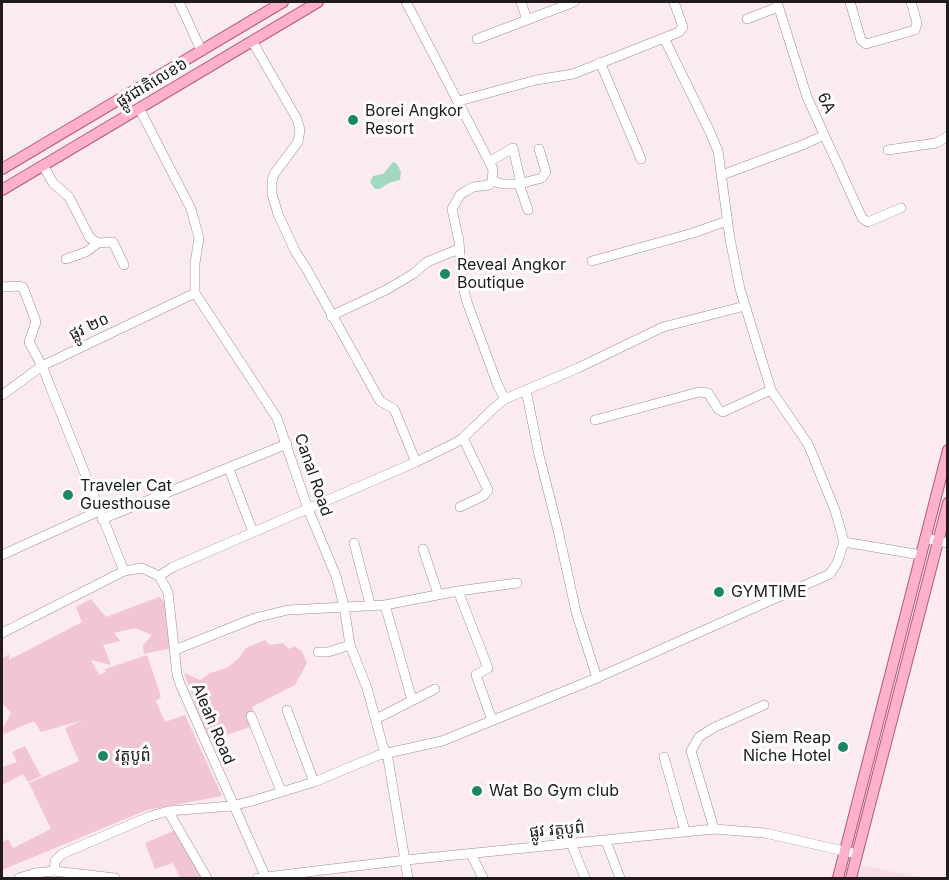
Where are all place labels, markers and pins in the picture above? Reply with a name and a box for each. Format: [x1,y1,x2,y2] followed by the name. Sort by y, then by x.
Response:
[365,101,463,139] place label: Borei Angkor Resort
[346,113,360,127] marker: Borei Angkor Resort
[457,255,566,293] place label: Reveal Angkor Boutique
[438,267,452,281] marker: Reveal Angkor Boutique
[80,476,172,514] place label: Traveler Cat Guesthouse
[61,488,75,502] marker: Traveler Cat Guesthouse
[731,582,807,602] place label: GYMTIME
[712,585,726,599] marker: GYMTIME
[743,728,831,766] place label: Siem Reap Niche Hotel
[836,740,850,754] marker: Siem Reap Niche Hotel
[115,746,151,766] place label: វត្តបូព៌
[96,749,110,763] marker: វត្តបូព៌
[489,781,619,801] place label: Wat Bo Gym club
[470,784,484,798] marker: Wat Bo Gym club

